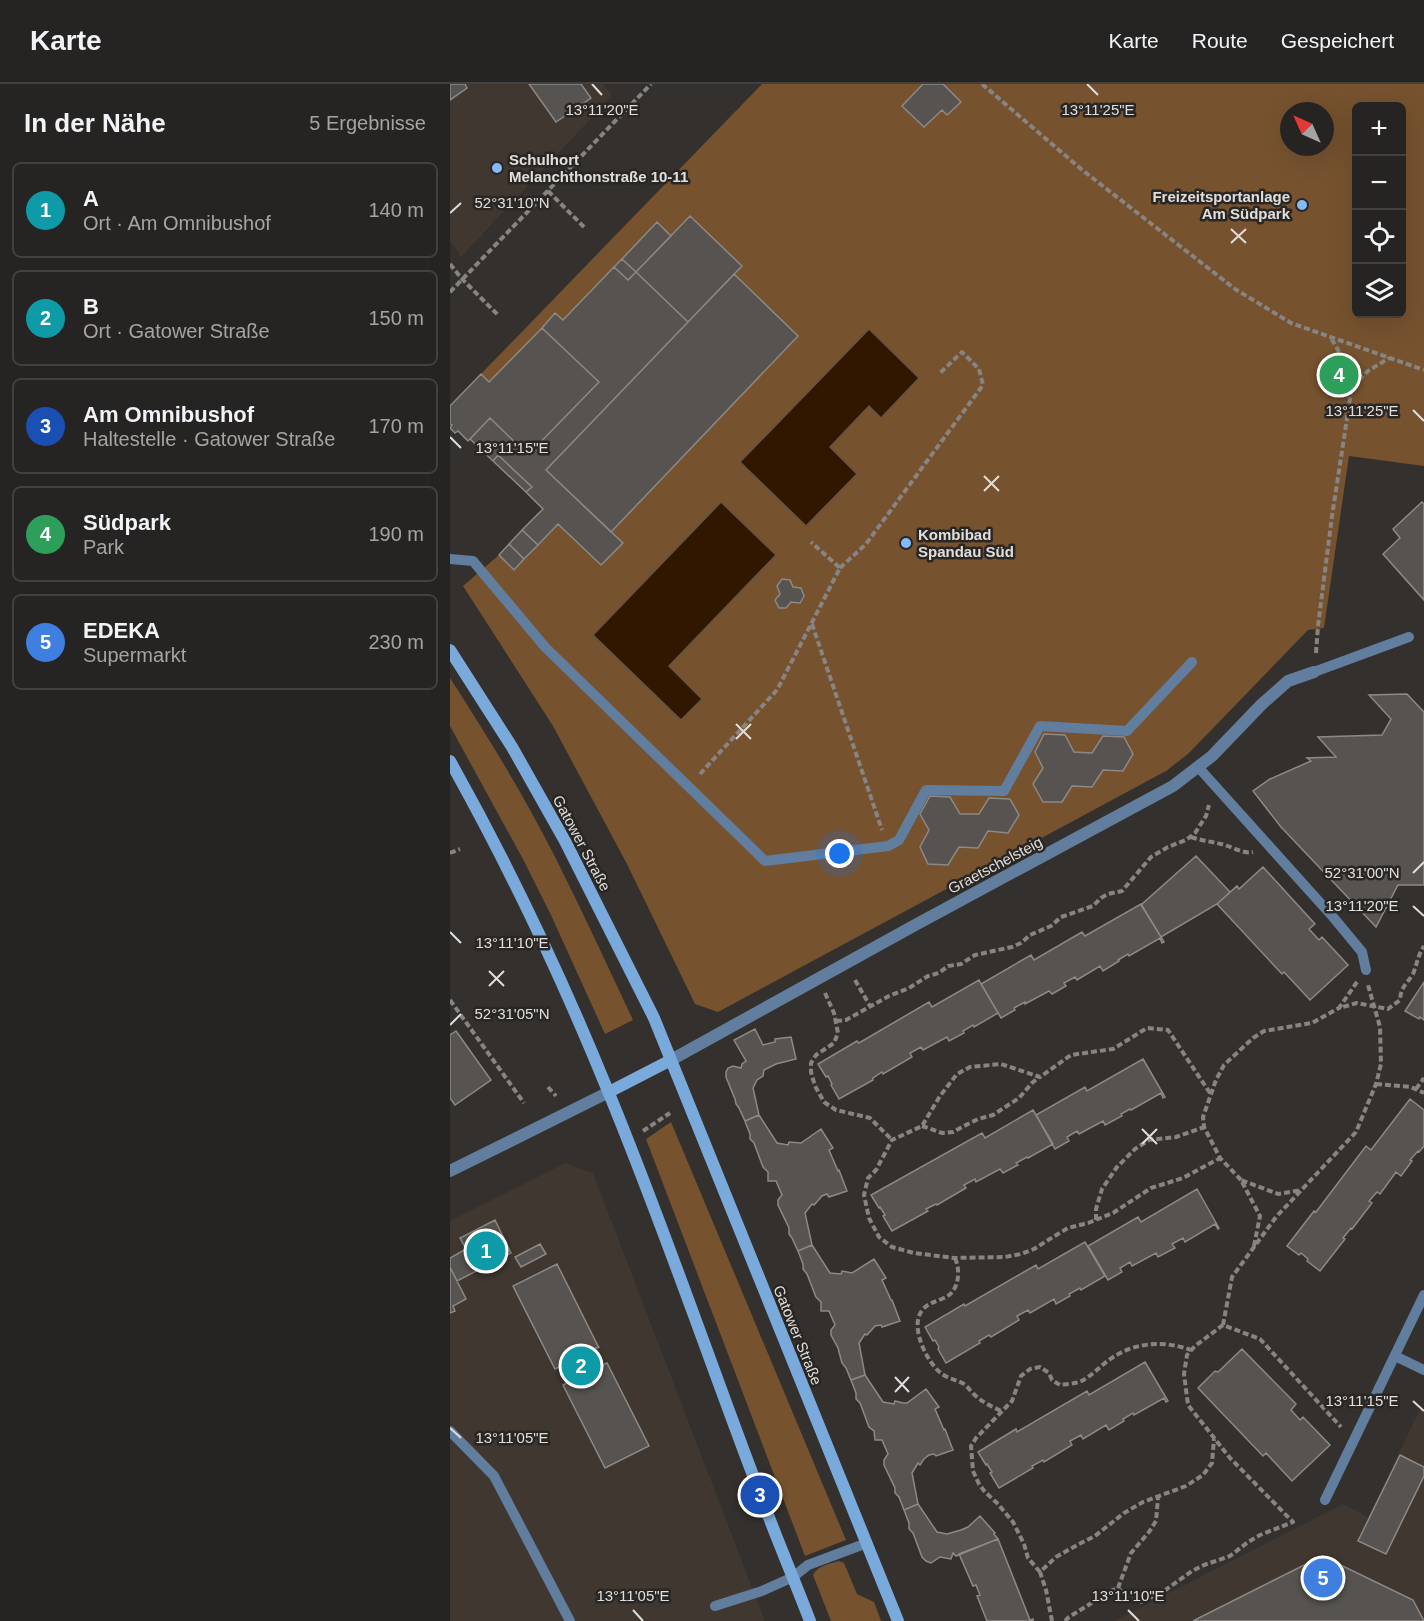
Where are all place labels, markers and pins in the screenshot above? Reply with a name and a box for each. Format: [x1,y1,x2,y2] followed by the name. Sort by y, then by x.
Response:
[509,151,688,185] place label: Schulhort Melanchthonstraße 10-11
[490,161,504,175] marker: Schulhort Melanchthonstraße 10-11
[1152,188,1291,222] place label: Freizeitsportanlage Am Südpark
[1295,198,1309,212] marker: Freizeitsportanlage Am Südpark
[1320,352,1358,398] pin: 4
[918,526,1014,560] place label: Kombibad Spandau Süd
[899,536,913,550] marker: Kombibad Spandau Süd
[466,1228,506,1274] pin: 1
[562,1344,600,1388] pin: 2
[740,1472,780,1518] pin: 3
[1304,1556,1342,1600] pin: 5

